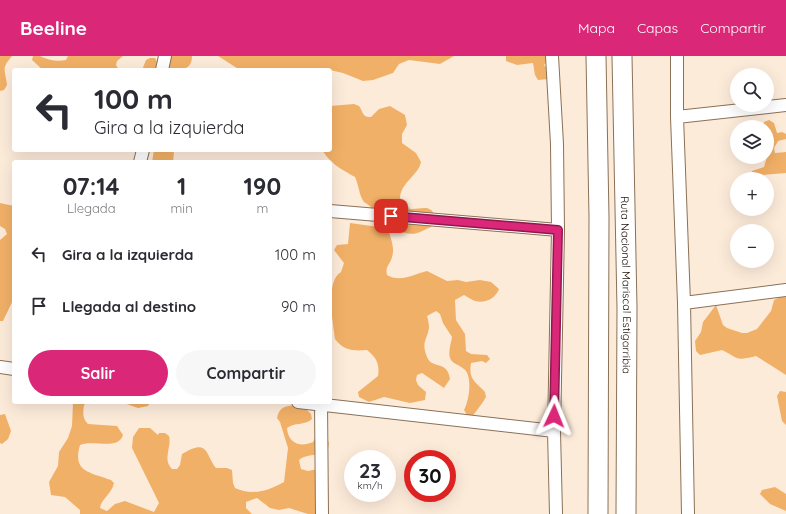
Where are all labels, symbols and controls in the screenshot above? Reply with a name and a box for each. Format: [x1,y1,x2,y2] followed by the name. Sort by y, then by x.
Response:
[20,16,87,40] text: Beeline
[578,19,615,37] text: Mapa
[637,19,678,37] text: Capas
[700,19,766,37] text: Compartir
[730,68,774,268] map controls
[730,68,774,112] button: search
[94,81,173,116] text: 100 m
[28,84,80,136] icon: left
[94,116,245,139] text: Gira a la izquierda
[730,120,774,164] button: layers
[63,171,120,201] text: 07:14
[177,171,186,201] text: 1
[243,171,281,201] text: 190
[730,172,774,216] button: +
[618,196,634,374] street label: Ruta Nacional Mariscal Estigarribia
[374,199,408,233] pin
[67,200,116,216] text: Llegada
[171,200,193,216] text: min
[256,200,268,216] text: m
[380,205,402,227] icon: arrive
[730,224,774,268] button: −
[28,243,50,265] icon: left
[62,245,194,264] text: Gira a la izquierda
[275,245,316,264] text: 100 m
[28,295,50,317] icon: arrive
[62,297,196,316] text: Llegada al destino
[281,297,316,316] text: 90 m
[28,350,168,396] button: Salir
[176,350,316,396] button: Compartir
[533,395,575,437] position arrow
[404,450,456,502] speed limit sign: 30
[359,458,381,483] text: 23
[357,479,383,492] text: km/h

